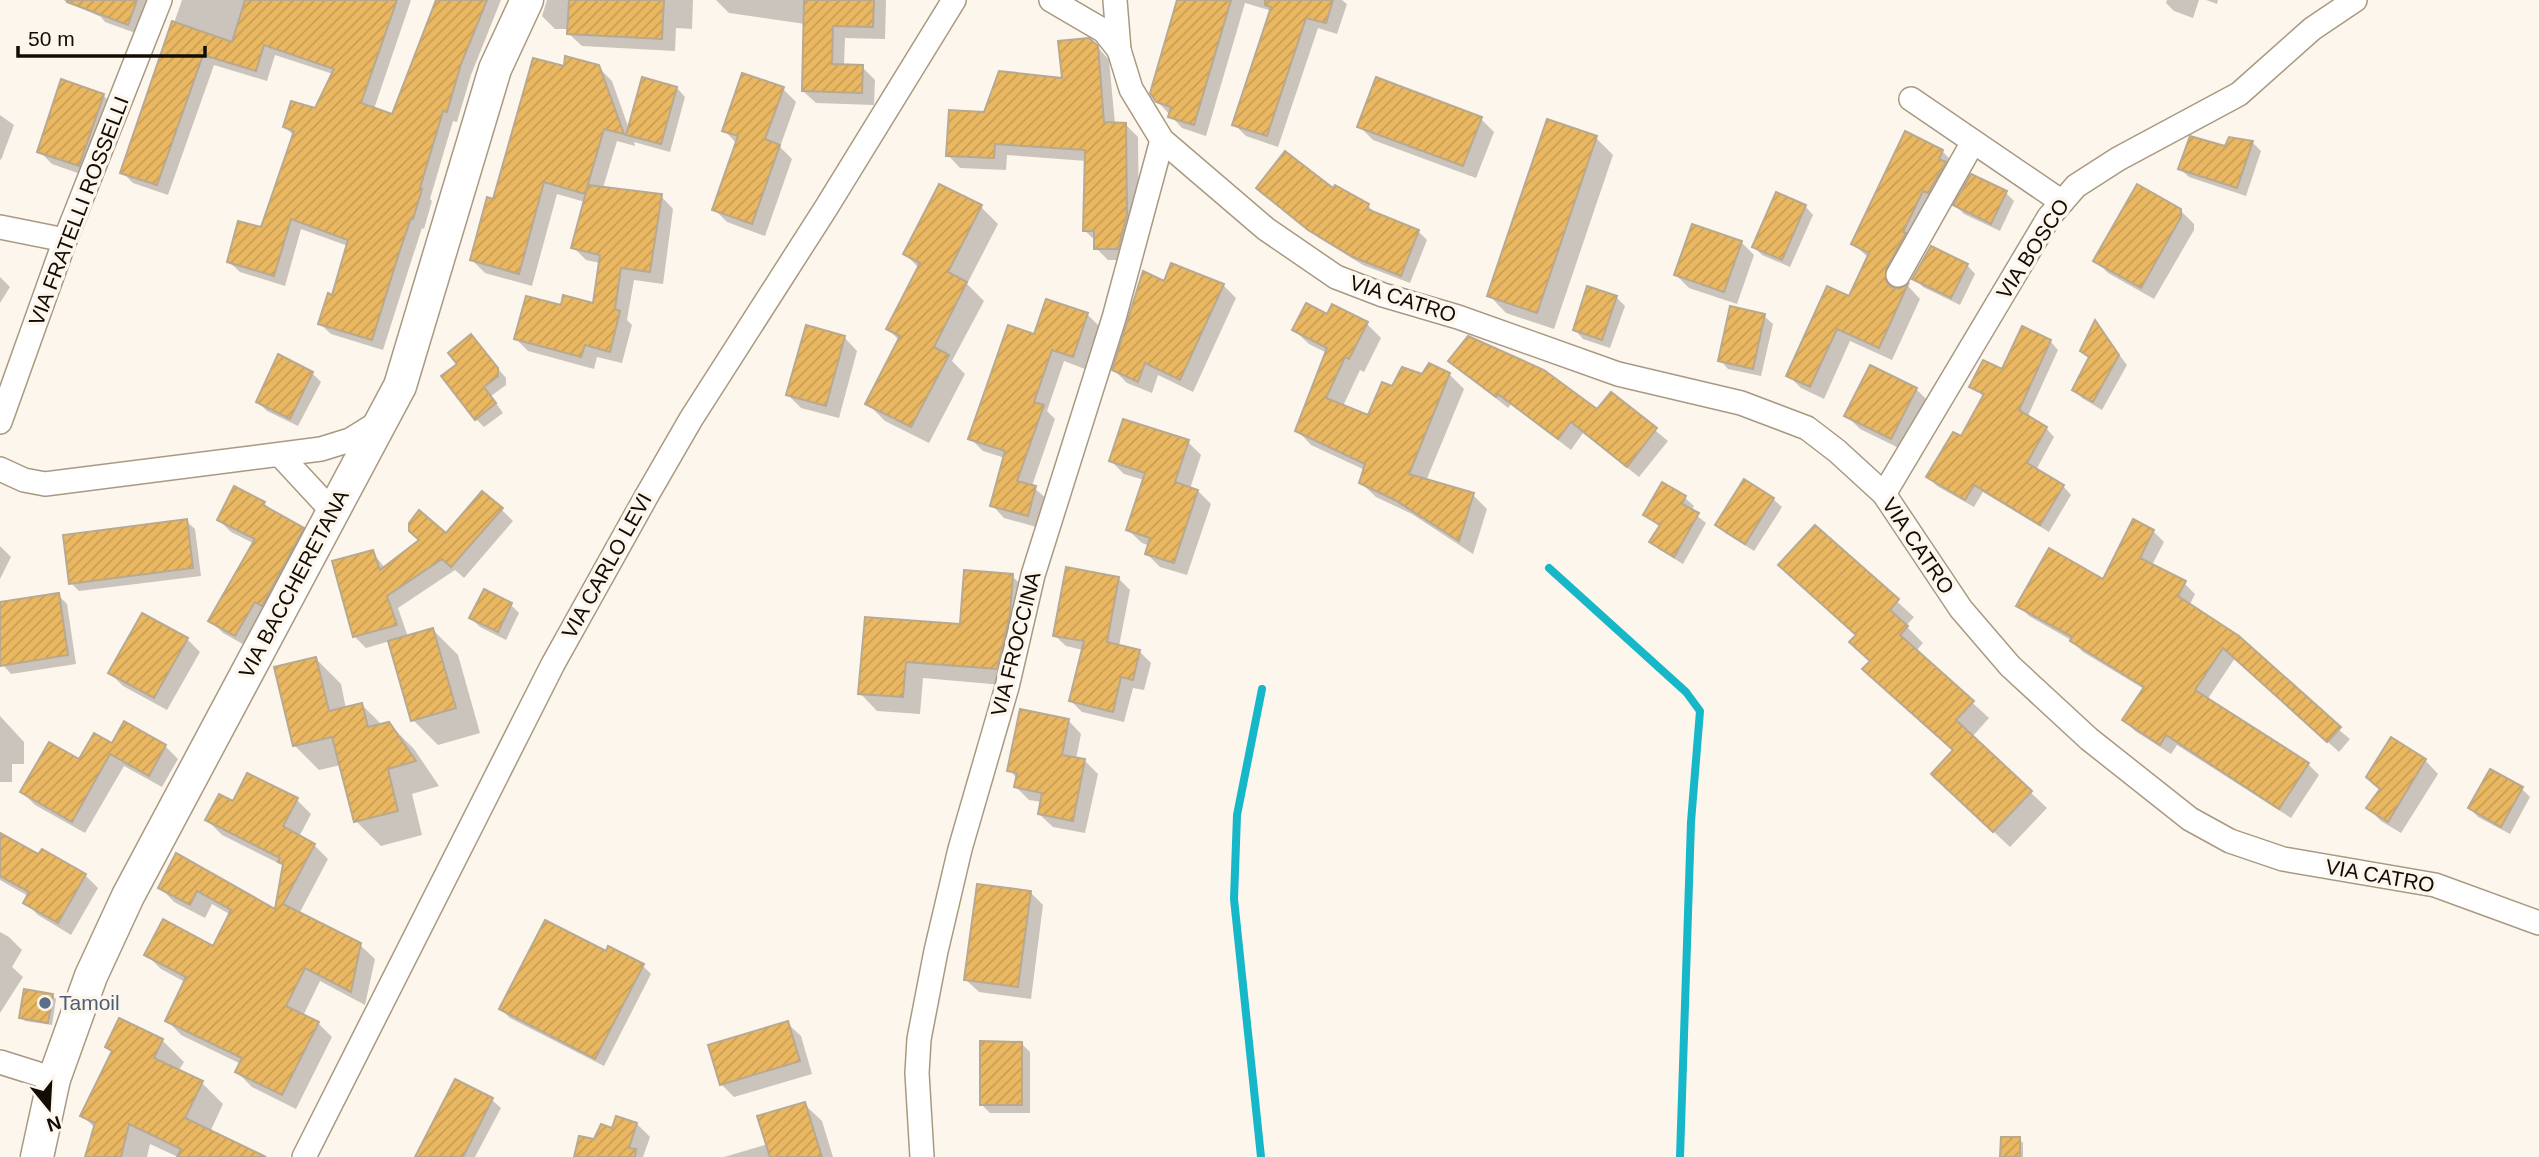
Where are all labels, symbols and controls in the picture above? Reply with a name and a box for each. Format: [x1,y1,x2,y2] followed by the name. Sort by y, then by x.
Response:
[18,14,205,58] scale bar
[28,27,75,50] text: 50 m
[24,93,133,329] street label: VIA FRATELLI ROSSELLI
[1992,195,2073,303] street label: VIA BOSCO
[1347,271,1459,327] street label: VIA CATRO
[234,486,353,682] street label: VIA BACCHERETANA
[557,489,656,642] street label: VIA CARLO LEVI
[1878,493,1959,598] street label: VIA CATRO
[986,569,1045,719] street label: VIA FROCCINA
[2324,855,2436,896] street label: VIA CATRO
[59,991,120,1014] place label: Tamoil
[37,995,53,1011] marker: Tamoil
[14,1073,84,1143] north arrow
[44,1112,64,1136] text: N

